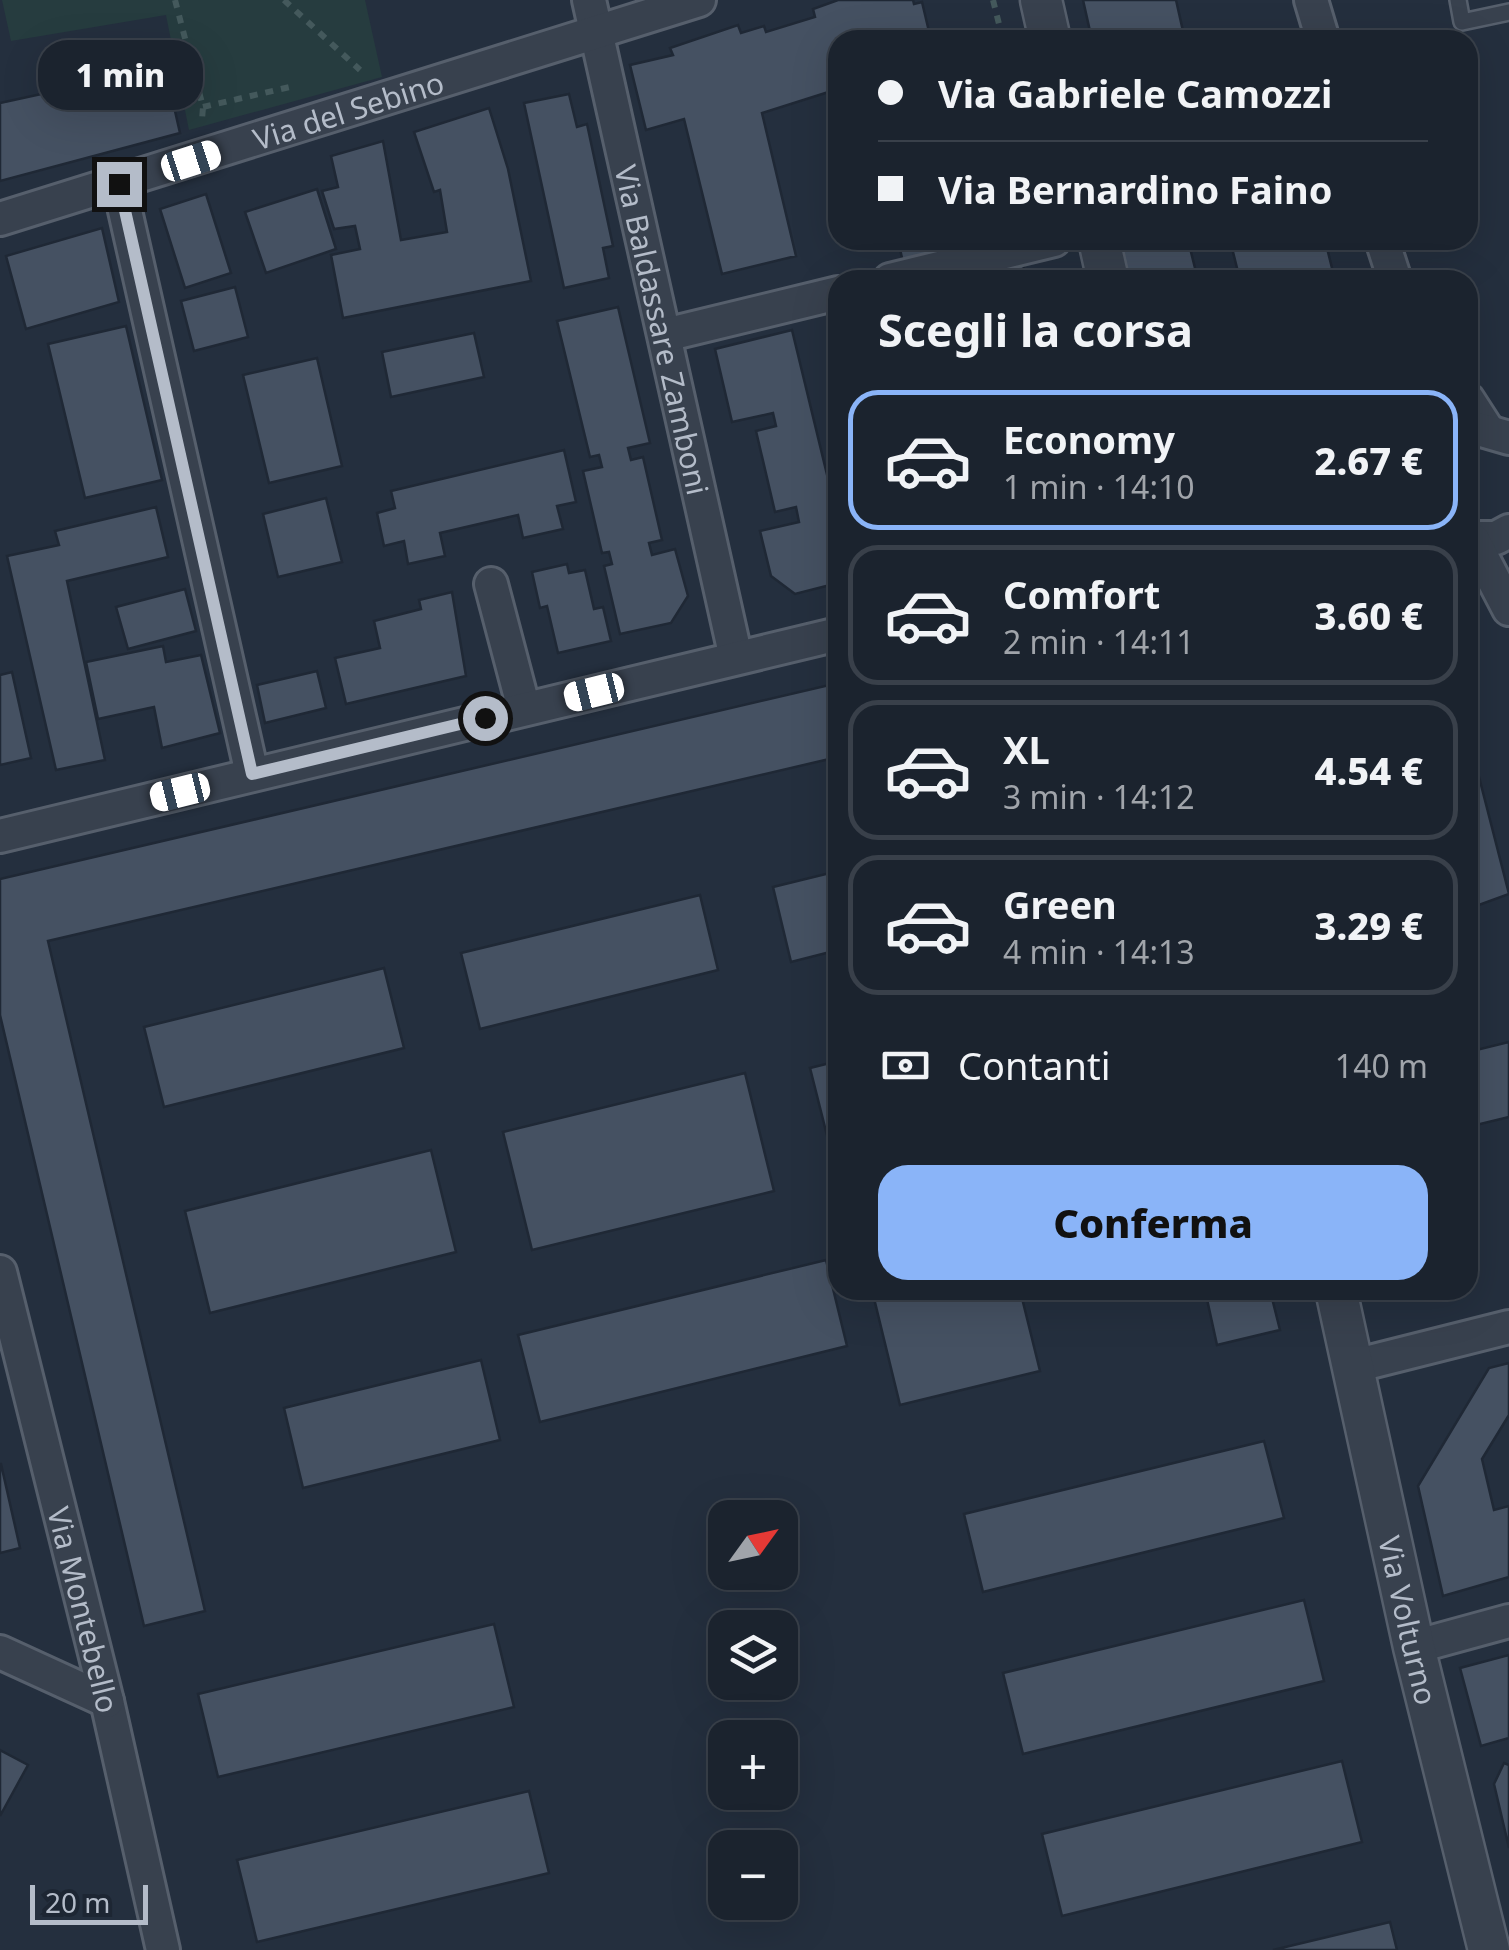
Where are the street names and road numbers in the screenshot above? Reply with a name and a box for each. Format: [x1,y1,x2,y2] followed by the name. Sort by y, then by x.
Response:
[248,61,449,159] street label: Via del Sebino
[606,161,719,499] street label: Via Baldassare Zamboni
[39,1502,130,1717] street label: Via Montebello
[1370,1532,1448,1709] street label: Via Volturno

